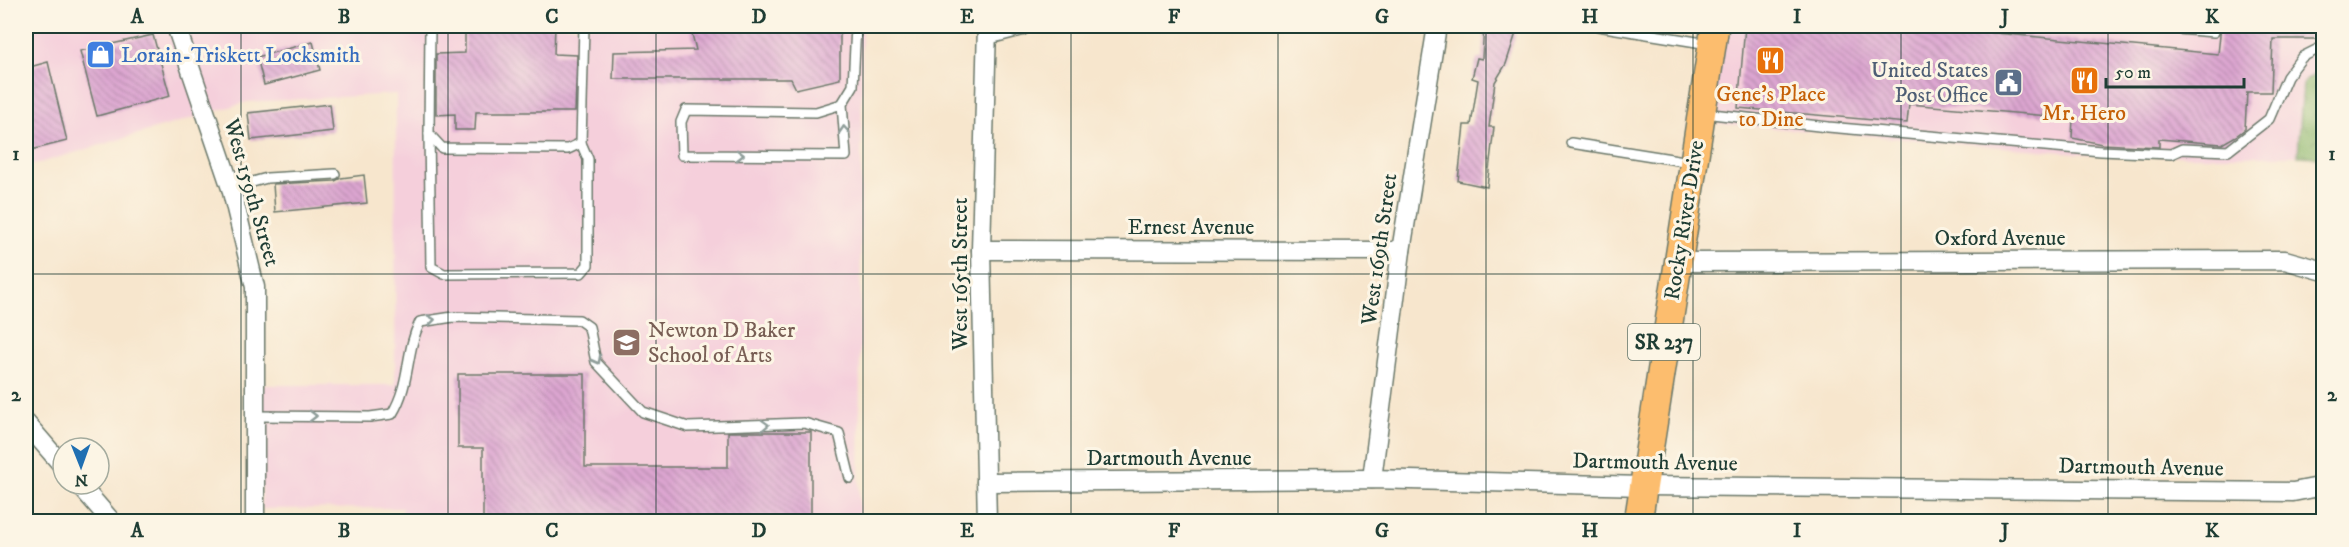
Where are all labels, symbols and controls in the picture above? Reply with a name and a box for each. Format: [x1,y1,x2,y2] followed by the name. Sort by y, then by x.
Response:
[130,5,145,30] text: A
[338,5,350,30] text: B
[545,5,559,30] text: C
[752,5,767,30] text: D
[960,5,974,30] text: E
[1168,5,1181,30] text: F
[1375,5,1389,30] text: G
[1582,5,1599,30] text: H
[1793,5,1801,30] text: I
[1999,5,2009,30] text: J
[2205,5,2220,30] text: K
[84,38,116,70] shop icon: Lorain-Triskett Locksmith
[121,42,361,69] place label: Lorain-Triskett Locksmith
[1755,45,1787,77] restaurant icon: Gene's Place to Dine
[2106,51,2244,89] scale bar
[1871,57,1988,109] place label: United States Post Office
[2115,62,2151,84] text: 50 m
[2068,64,2100,96] restaurant icon: Mr. Hero
[1993,66,2025,98] public building icon: United States Post Office
[1716,81,1826,133] place label: Gene's Place to Dine
[2042,100,2126,127] place label: Mr. Hero
[217,114,286,269] street label: West 159th Street
[838,125,851,134] one-way arrow
[1658,138,1710,302] street label: Rocky River Drive
[12,142,20,167] text: 1
[2328,142,2336,167] text: 1
[736,149,745,161] one-way arrow
[1355,172,1404,328] street label: West 169th Street
[947,197,974,352] street label: West 165th Street
[1128,214,1254,241] street label: Ernest Avenue
[1934,225,2066,252] street label: Oxford Avenue
[426,315,435,327] one-way arrow
[648,317,796,369] place label: Newton D Baker School of Arts
[1628,324,1700,360] road number: SR 237
[611,326,643,358] school or university icon: Newton D Baker School of Arts
[590,354,601,364] one-way arrow
[11,383,22,408] text: 2
[2327,383,2338,408] text: 2
[309,410,318,422] one-way arrow
[761,418,770,431] one-way arrow
[51,436,111,496] north arrow
[1086,445,1252,472] street label: Dartmouth Avenue
[1572,448,1738,477] street label: Dartmouth Avenue
[2058,453,2224,482] street label: Dartmouth Avenue
[75,470,88,490] text: N
[130,519,145,544] text: A
[338,519,350,544] text: B
[545,519,559,544] text: C
[752,519,767,544] text: D
[960,519,974,544] text: E
[1168,519,1181,544] text: F
[1375,519,1389,544] text: G
[1582,519,1599,544] text: H
[1793,519,1801,544] text: I
[1999,519,2009,544] text: J
[2205,519,2220,544] text: K

